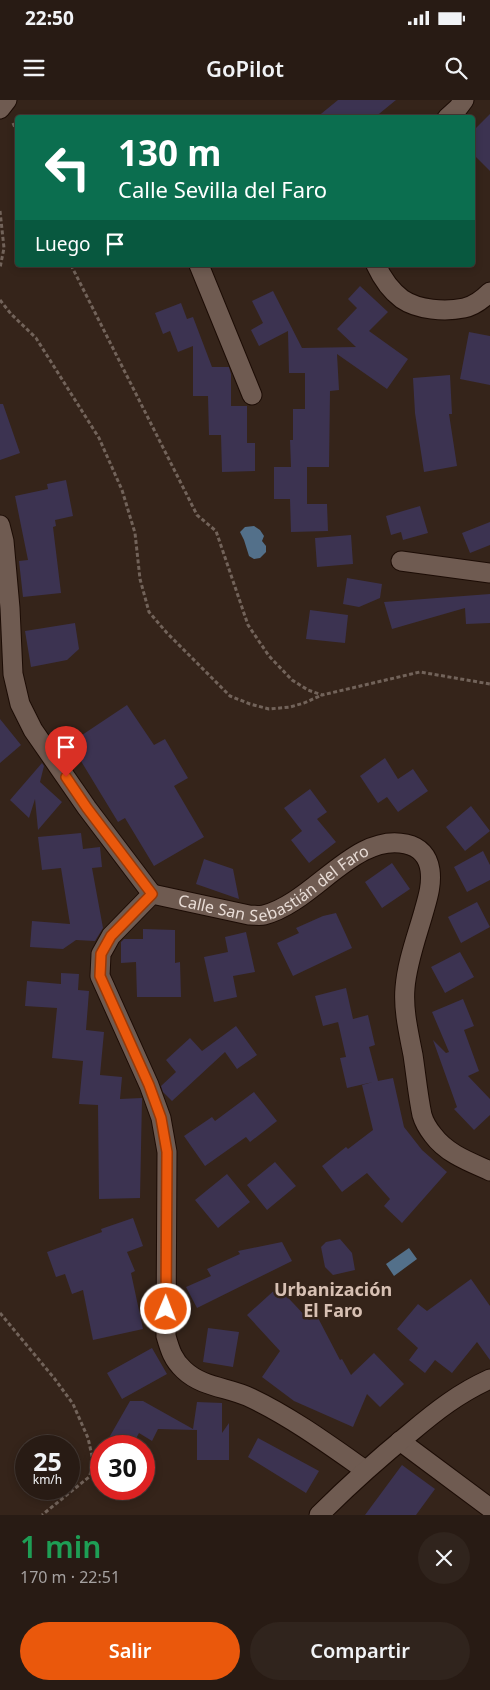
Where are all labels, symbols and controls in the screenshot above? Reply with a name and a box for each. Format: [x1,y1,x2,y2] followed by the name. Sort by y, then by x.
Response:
[25,5,74,31] text: 22:50
[206,53,284,83] text: GoPilot
[20,54,48,82] icon: menu
[442,54,470,82] icon: search
[118,129,221,176] text: 130 m
[35,135,100,200] icon: left
[118,174,327,204] text: Calle Sevilla del Faro
[101,230,129,258] icon: arrive
[35,231,91,257] text: Luego
[45,726,87,777] pin
[52,733,80,761] icon: arrive
[176,839,372,927] street label: Calle San Sebastián del Faro
[274,1277,392,1322] district label: Urbanización El Faro
[139,1282,191,1334] position arrow
[90,1435,155,1500] speed limit sign: 30
[33,1444,62,1478] text: 25
[33,1471,62,1488] text: km/h
[20,1526,101,1567] text: 1 min
[418,1532,470,1584] button: close
[20,1566,120,1588] text: 170 m · 22:51
[20,1622,240,1680] button: Salir
[250,1622,470,1680] button: Compartir

